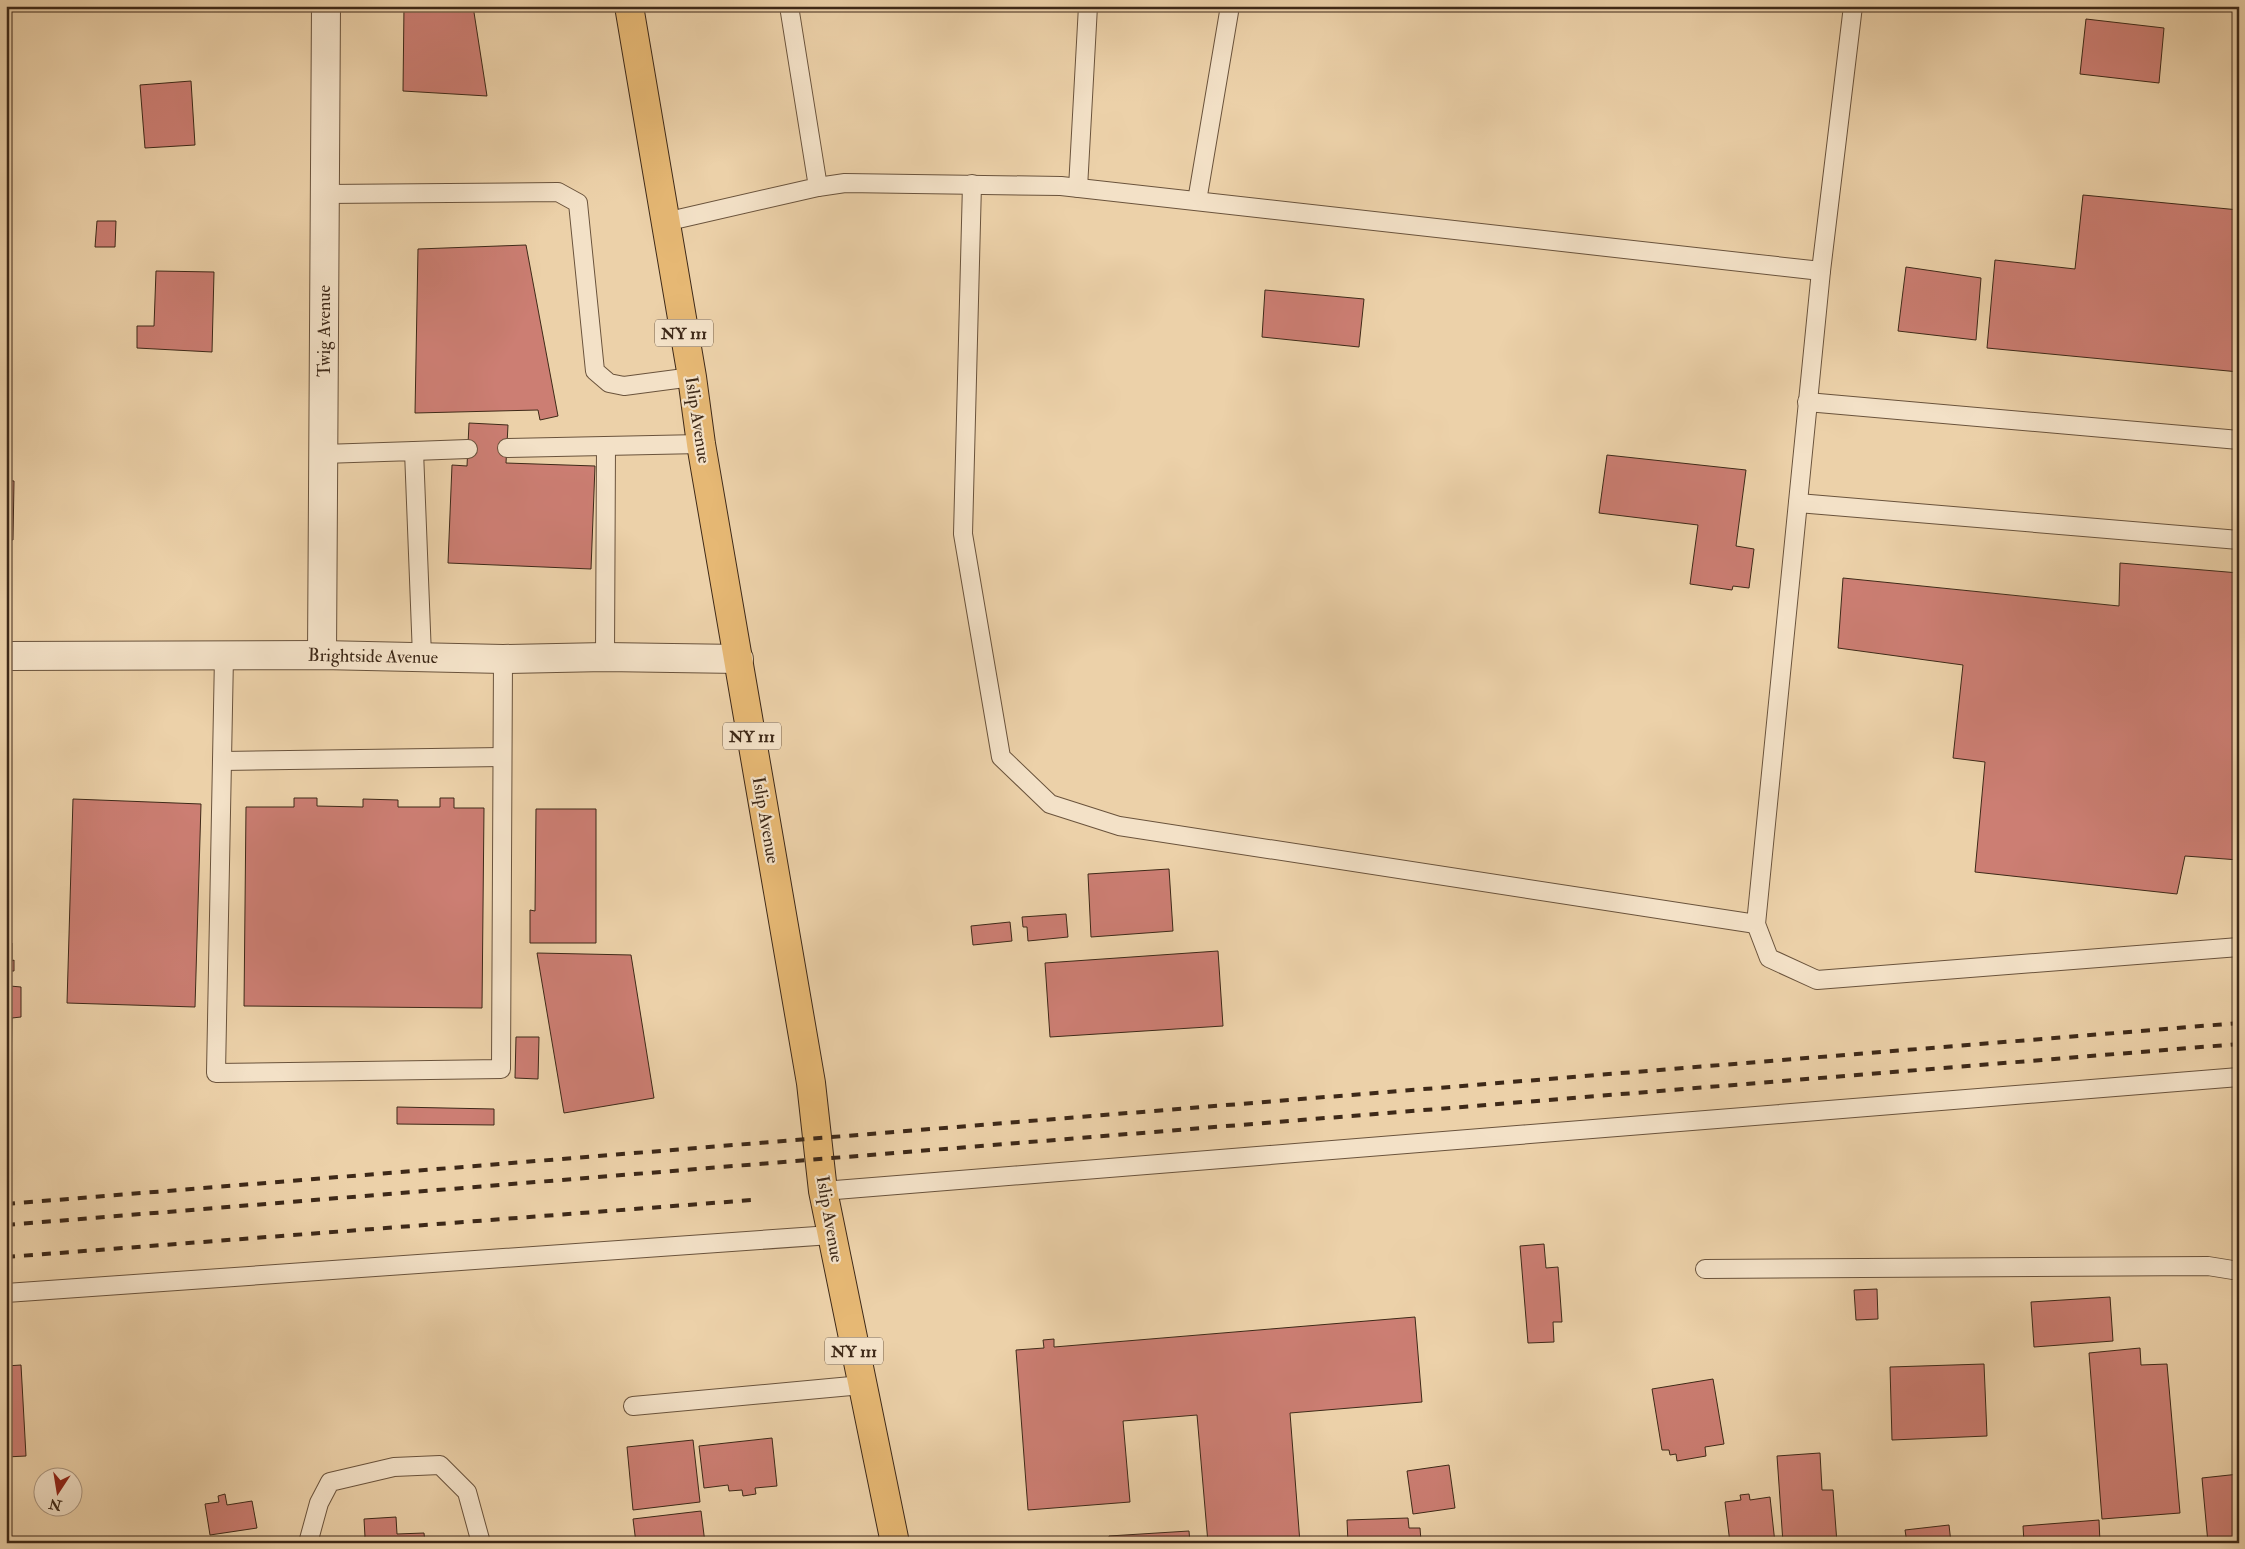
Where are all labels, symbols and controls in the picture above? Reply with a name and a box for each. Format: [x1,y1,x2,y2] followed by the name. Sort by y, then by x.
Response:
[313,285,336,377] street label: Twig Avenue
[655,319,713,346] road number: NY 111
[679,375,716,466] street label: Islip Avenue
[308,644,439,669] street label: Brightside Avenue
[723,722,781,749] road number: NY 111
[747,775,785,866] street label: Islip Avenue
[811,1174,849,1265] street label: Islip Avenue
[825,1338,883,1364] road number: NY 111
[32,1466,82,1516] north arrow
[47,1495,64,1514] text: N

